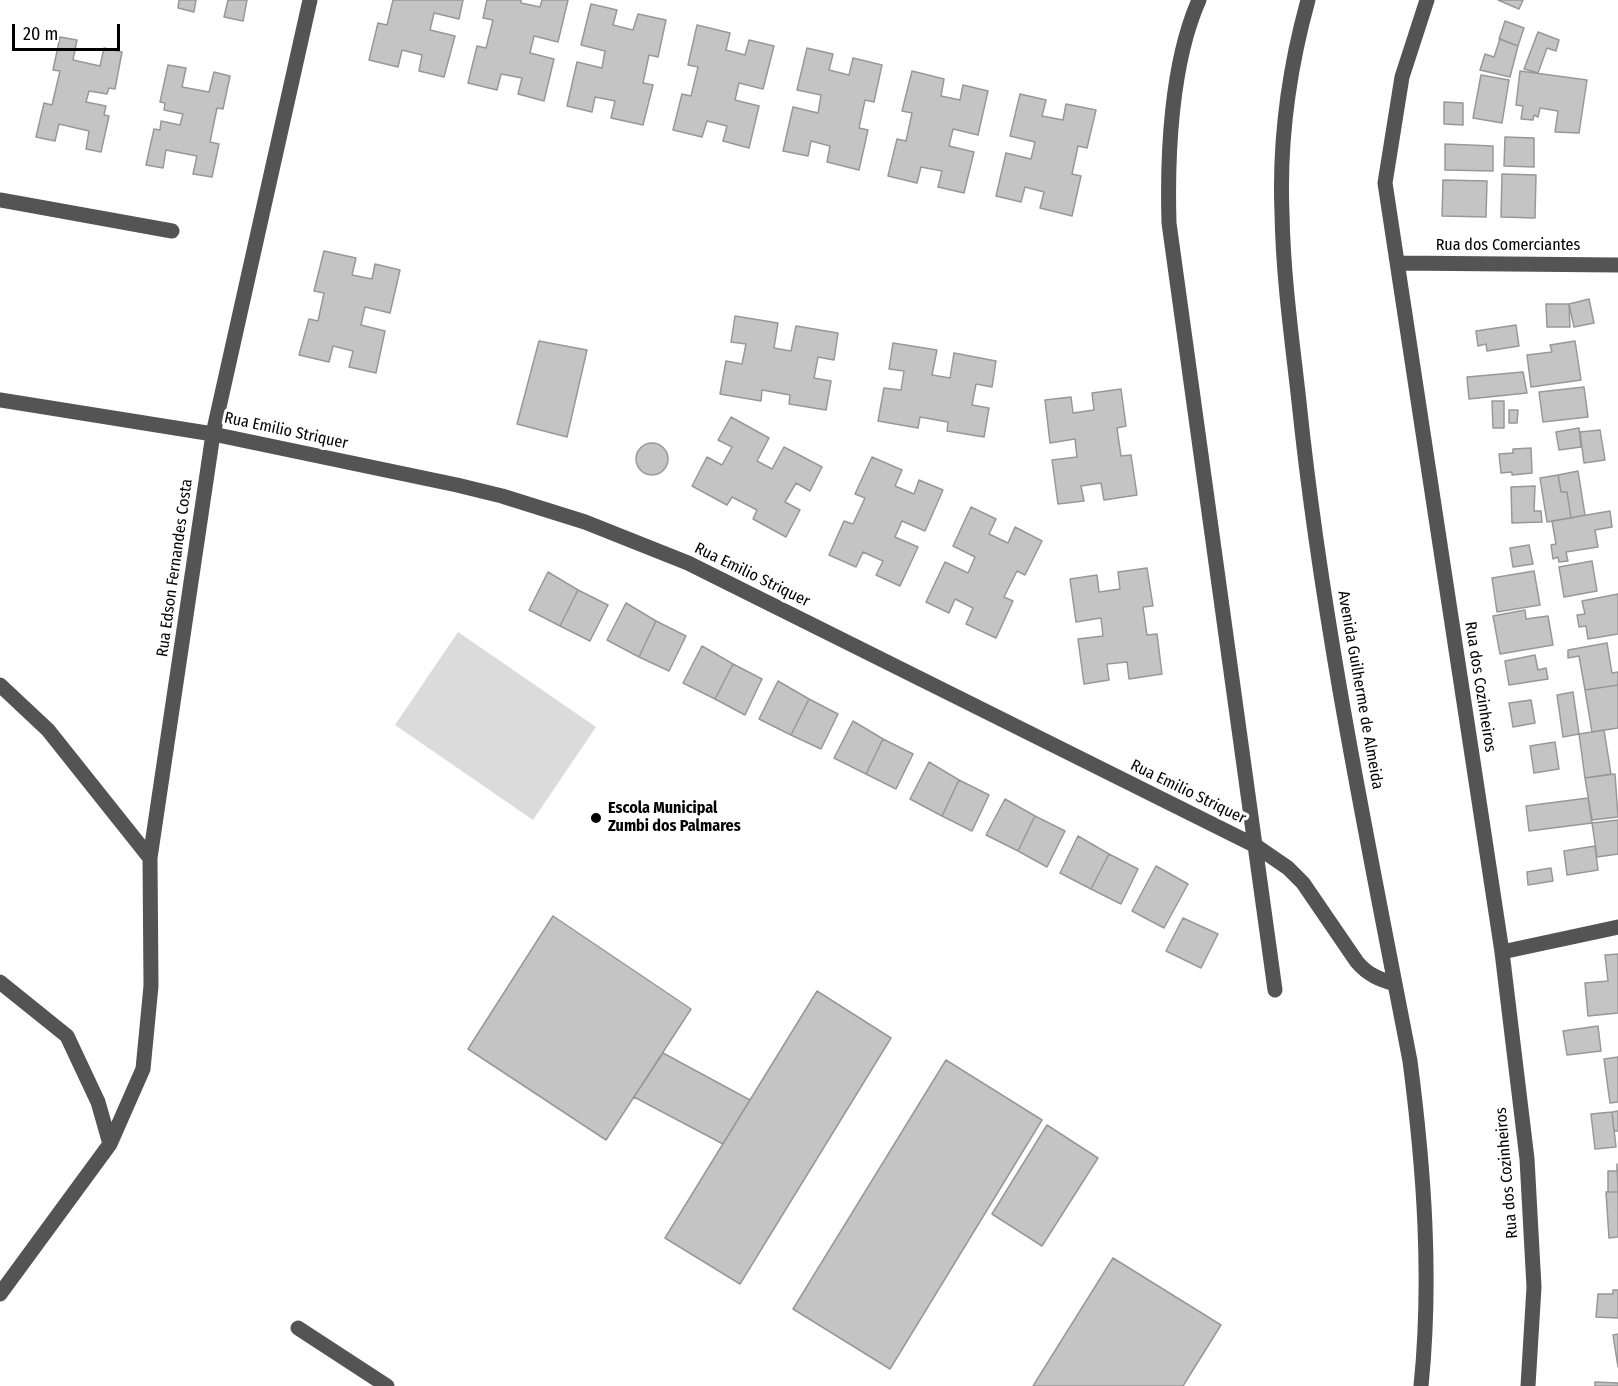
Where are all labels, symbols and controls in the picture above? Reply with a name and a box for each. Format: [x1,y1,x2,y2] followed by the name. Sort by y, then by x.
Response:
[15,12,123,50] scale bar
[23,23,58,45] text: 20 m
[1436,236,1580,256] street label: Rua dos Comerciantes
[222,409,350,453] street label: Rua Emilio Striquer
[153,478,197,658] street label: Rua Edson Fernandes Costa
[691,539,813,611] street label: Rua Emilio Striquer
[1333,589,1387,791] street label: Avenida Guilherme de Almeida
[1460,620,1500,754] street label: Rua dos Cozinheiros
[1127,756,1249,828] street label: Rua Emilio Striquer
[608,799,741,837] place label: Escola Municipal Zumbi dos Palmares
[589,811,603,825] marker: Escola Municipal Zumbi dos Palmares
[1492,1106,1522,1240] street label: Rua dos Cozinheiros

